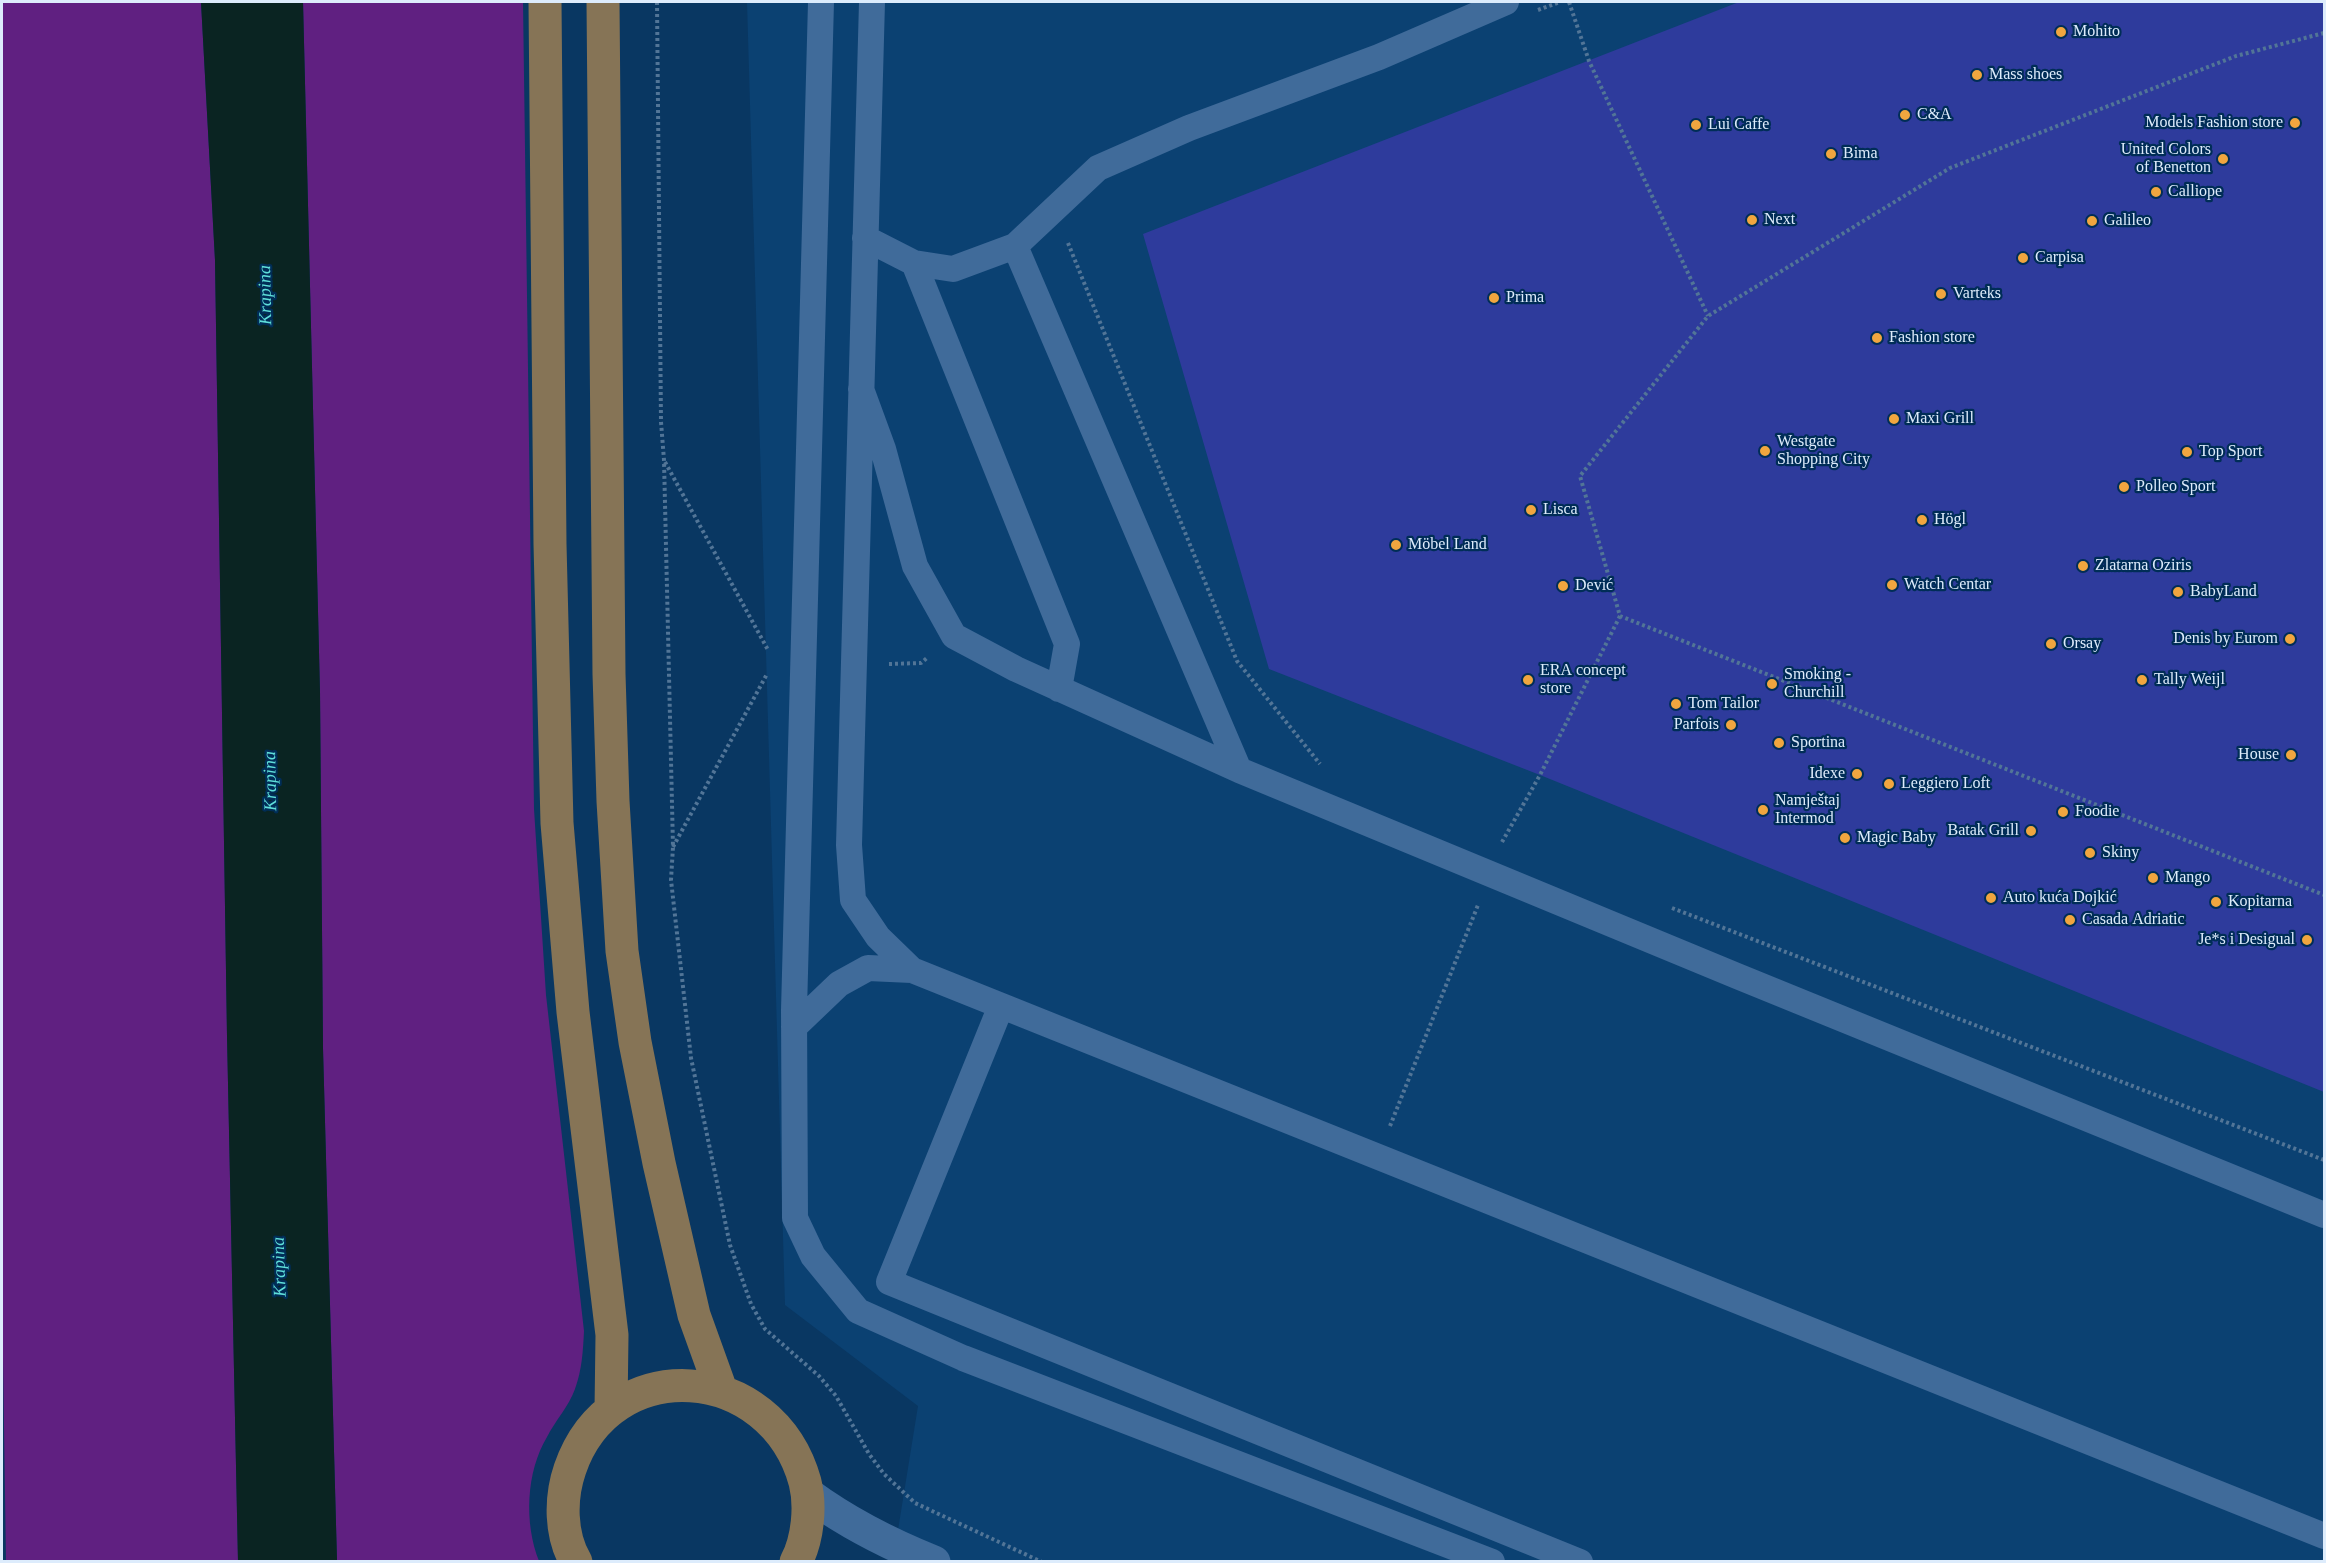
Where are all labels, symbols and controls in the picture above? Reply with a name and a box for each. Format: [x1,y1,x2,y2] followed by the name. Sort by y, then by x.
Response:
[2073,22,2120,42] place label: Mohito
[2054,25,2068,39] marker: Mohito
[1989,65,2062,85] place label: Mass shoes
[1970,68,1984,82] marker: Mass shoes
[1917,105,1952,125] place label: C&A
[1898,108,1912,122] marker: C&A
[2145,113,2283,133] place label: Models Fashion store
[1708,115,1769,135] place label: Lui Caffe
[2288,116,2302,130] marker: Models Fashion store
[1689,118,1703,132] marker: Lui Caffe
[2121,140,2211,178] place label: United Colors of Benetton
[1843,144,1878,164] place label: Bima
[1824,147,1838,161] marker: Bima
[2216,152,2230,166] marker: United Colors of Benetton
[2168,182,2222,202] place label: Calliope
[2149,185,2163,199] marker: Calliope
[1764,210,1795,230] place label: Next
[2104,211,2151,231] place label: Galileo
[1745,213,1759,227] marker: Next
[2085,214,2099,228] marker: Galileo
[2035,248,2084,268] place label: Carpisa
[2016,251,2030,265] marker: Carpisa
[255,265,277,325] water label: Krapina
[1953,284,2001,304] place label: Varteks
[1934,287,1948,301] marker: Varteks
[1506,288,1544,308] place label: Prima
[1487,291,1501,305] marker: Prima
[1889,328,1975,348] place label: Fashion store
[1870,331,1884,345] marker: Fashion store
[1906,409,1974,429] place label: Maxi Grill
[1887,412,1901,426] marker: Maxi Grill
[1777,432,1870,470] place label: Westgate Shopping City
[2199,442,2262,462] place label: Top Sport
[1758,444,1772,458] marker: Westgate Shopping City
[2180,445,2194,459] marker: Top Sport
[2136,477,2216,497] place label: Polleo Sport
[2117,480,2131,494] marker: Polleo Sport
[1543,500,1578,520] place label: Lisca
[1524,503,1538,517] marker: Lisca
[1934,510,1966,530] place label: Högl
[1915,513,1929,527] marker: Högl
[1408,535,1487,555] place label: Möbel Land
[1389,538,1403,552] marker: Möbel Land
[2095,556,2191,576] place label: Zlatarna Oziris
[2076,559,2090,573] marker: Zlatarna Oziris
[1904,575,1991,595] place label: Watch Centar
[1575,576,1613,596] place label: Dević
[1885,578,1899,592] marker: Watch Centar
[1556,579,1570,593] marker: Dević
[2190,582,2257,602] place label: BabyLand
[2171,585,2185,599] marker: BabyLand
[2173,629,2278,649] place label: Denis by Eurom
[2283,632,2297,646] marker: Denis by Eurom
[2063,634,2101,654] place label: Orsay
[2044,637,2058,651] marker: Orsay
[1540,661,1626,699] place label: ERA concept store
[1784,665,1851,703] place label: Smoking - Churchill
[2154,670,2225,690] place label: Tally Weijl
[1521,673,1535,687] marker: ERA concept store
[2135,673,2149,687] marker: Tally Weijl
[1765,677,1779,691] marker: Smoking - Churchill
[1688,694,1759,714] place label: Tom Tailor
[1669,697,1683,711] marker: Tom Tailor
[1674,715,1719,735] place label: Parfois
[1724,718,1738,732] marker: Parfois
[1791,733,1845,753] place label: Sportina
[1772,736,1786,750] marker: Sportina
[2238,745,2279,765] place label: House
[2284,748,2298,762] marker: House
[260,751,282,811] water label: Krapina
[1809,764,1845,784] place label: Idexe
[1850,767,1864,781] marker: Idexe
[1901,774,1990,794] place label: Leggiero Loft
[1882,777,1896,791] marker: Leggiero Loft
[1775,791,1840,829] place label: Namještaj Intermod
[2075,802,2119,822] place label: Foodie
[1756,803,1770,817] marker: Namještaj Intermod
[2056,805,2070,819] marker: Foodie
[1947,821,2019,841] place label: Batak Grill
[2024,824,2038,838] marker: Batak Grill
[1857,828,1936,848] place label: Magic Baby
[1838,831,1852,845] marker: Magic Baby
[2102,843,2139,863] place label: Skiny
[2083,846,2097,860] marker: Skiny
[2165,868,2210,888] place label: Mango
[2146,871,2160,885] marker: Mango
[2003,888,2117,908] place label: Auto kuća Dojkić
[1984,891,1998,905] marker: Auto kuća Dojkić
[2228,892,2292,912] place label: Kopitarna
[2209,895,2223,909] marker: Kopitarna
[2082,910,2185,930] place label: Casada Adriatic
[2063,913,2077,927] marker: Casada Adriatic
[2198,930,2295,950] place label: Je*s i Desigual
[2300,933,2314,947] marker: Je*s i Desigual
[268,1237,292,1297] water label: Krapina

